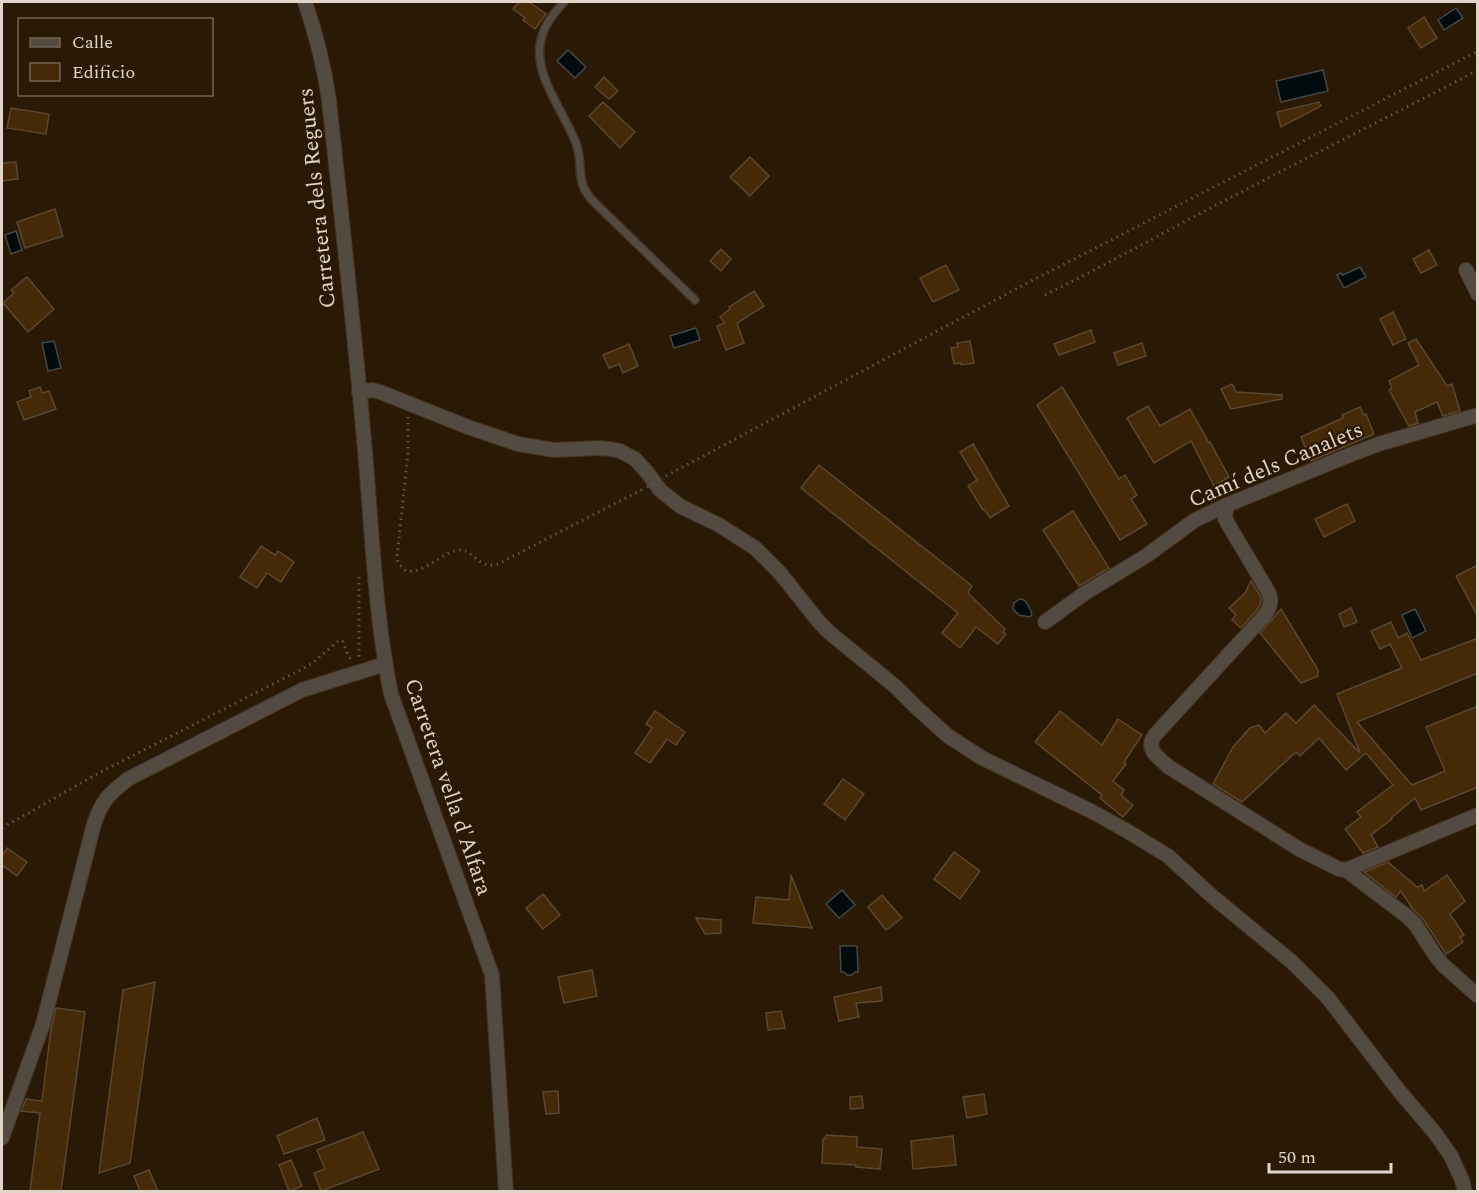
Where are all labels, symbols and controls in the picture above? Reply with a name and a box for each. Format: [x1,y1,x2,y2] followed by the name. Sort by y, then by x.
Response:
[18,18,213,96] legend
[72,29,113,56] text: Calle
[72,59,135,86] text: Edificio
[289,86,345,310] street label: Carretera dels Reguers
[1184,413,1368,517] street label: Camí dels Canalets
[395,674,501,900] street label: Carretera vella d'Alfara
[1269,1136,1390,1174] scale bar
[1278,1144,1316,1171] text: 50 m

